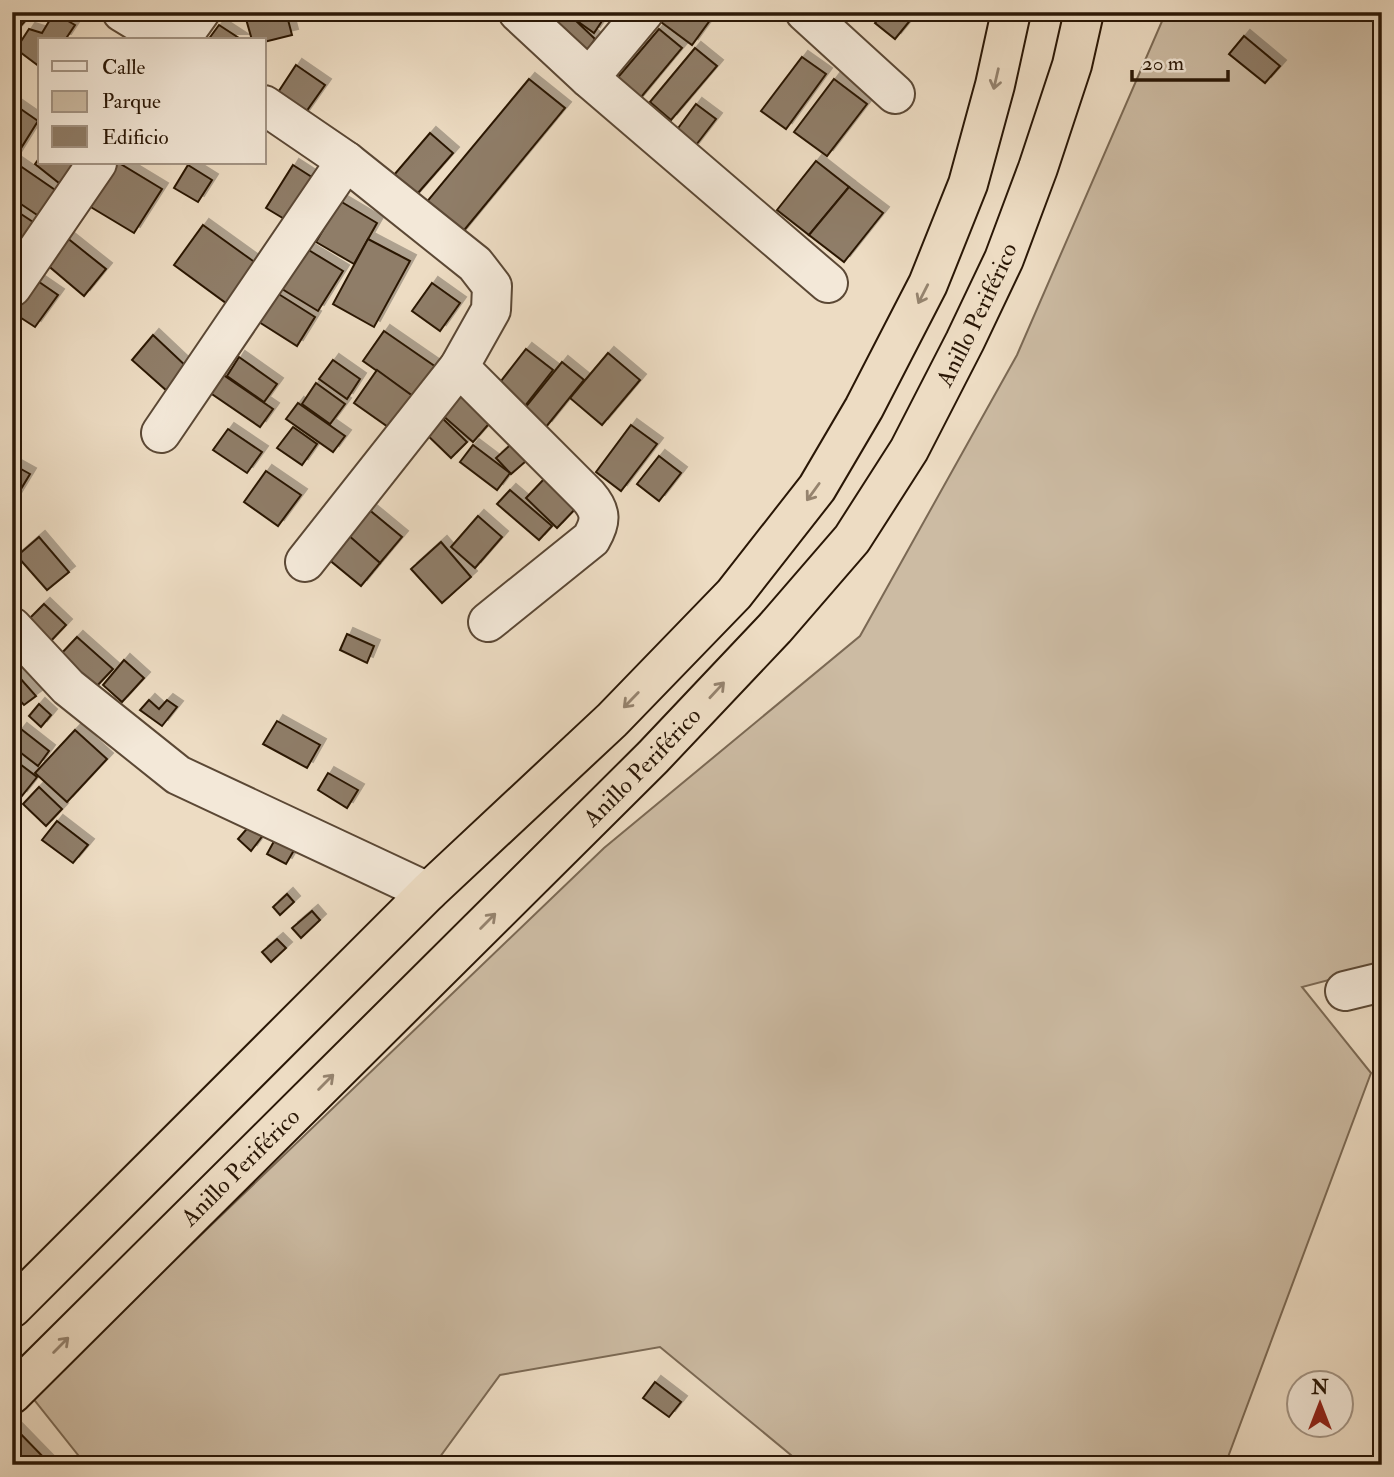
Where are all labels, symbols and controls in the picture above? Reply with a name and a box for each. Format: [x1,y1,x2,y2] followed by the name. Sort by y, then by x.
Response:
[38,38,266,164] legend
[1132,38,1228,82] scale bar
[1142,50,1184,77] text: 20 m
[102,54,146,81] text: Calle
[989,67,1003,90] one-way arrow
[102,88,161,115] text: Parque
[102,124,169,151] text: Edificio
[929,239,1025,393] street label: Anillo Periférico
[916,283,930,304] one-way arrow
[805,483,820,501] one-way arrow
[708,682,725,699] one-way arrow
[622,692,639,709] one-way arrow
[576,701,708,834] street label: Anillo Periférico
[479,913,496,930] one-way arrow
[318,1073,335,1090] one-way arrow
[174,1102,307,1234] street label: Anillo Periférico
[52,1337,69,1354] one-way arrow
[1286,1368,1356,1438] north arrow
[1310,1376,1329,1400] text: N

